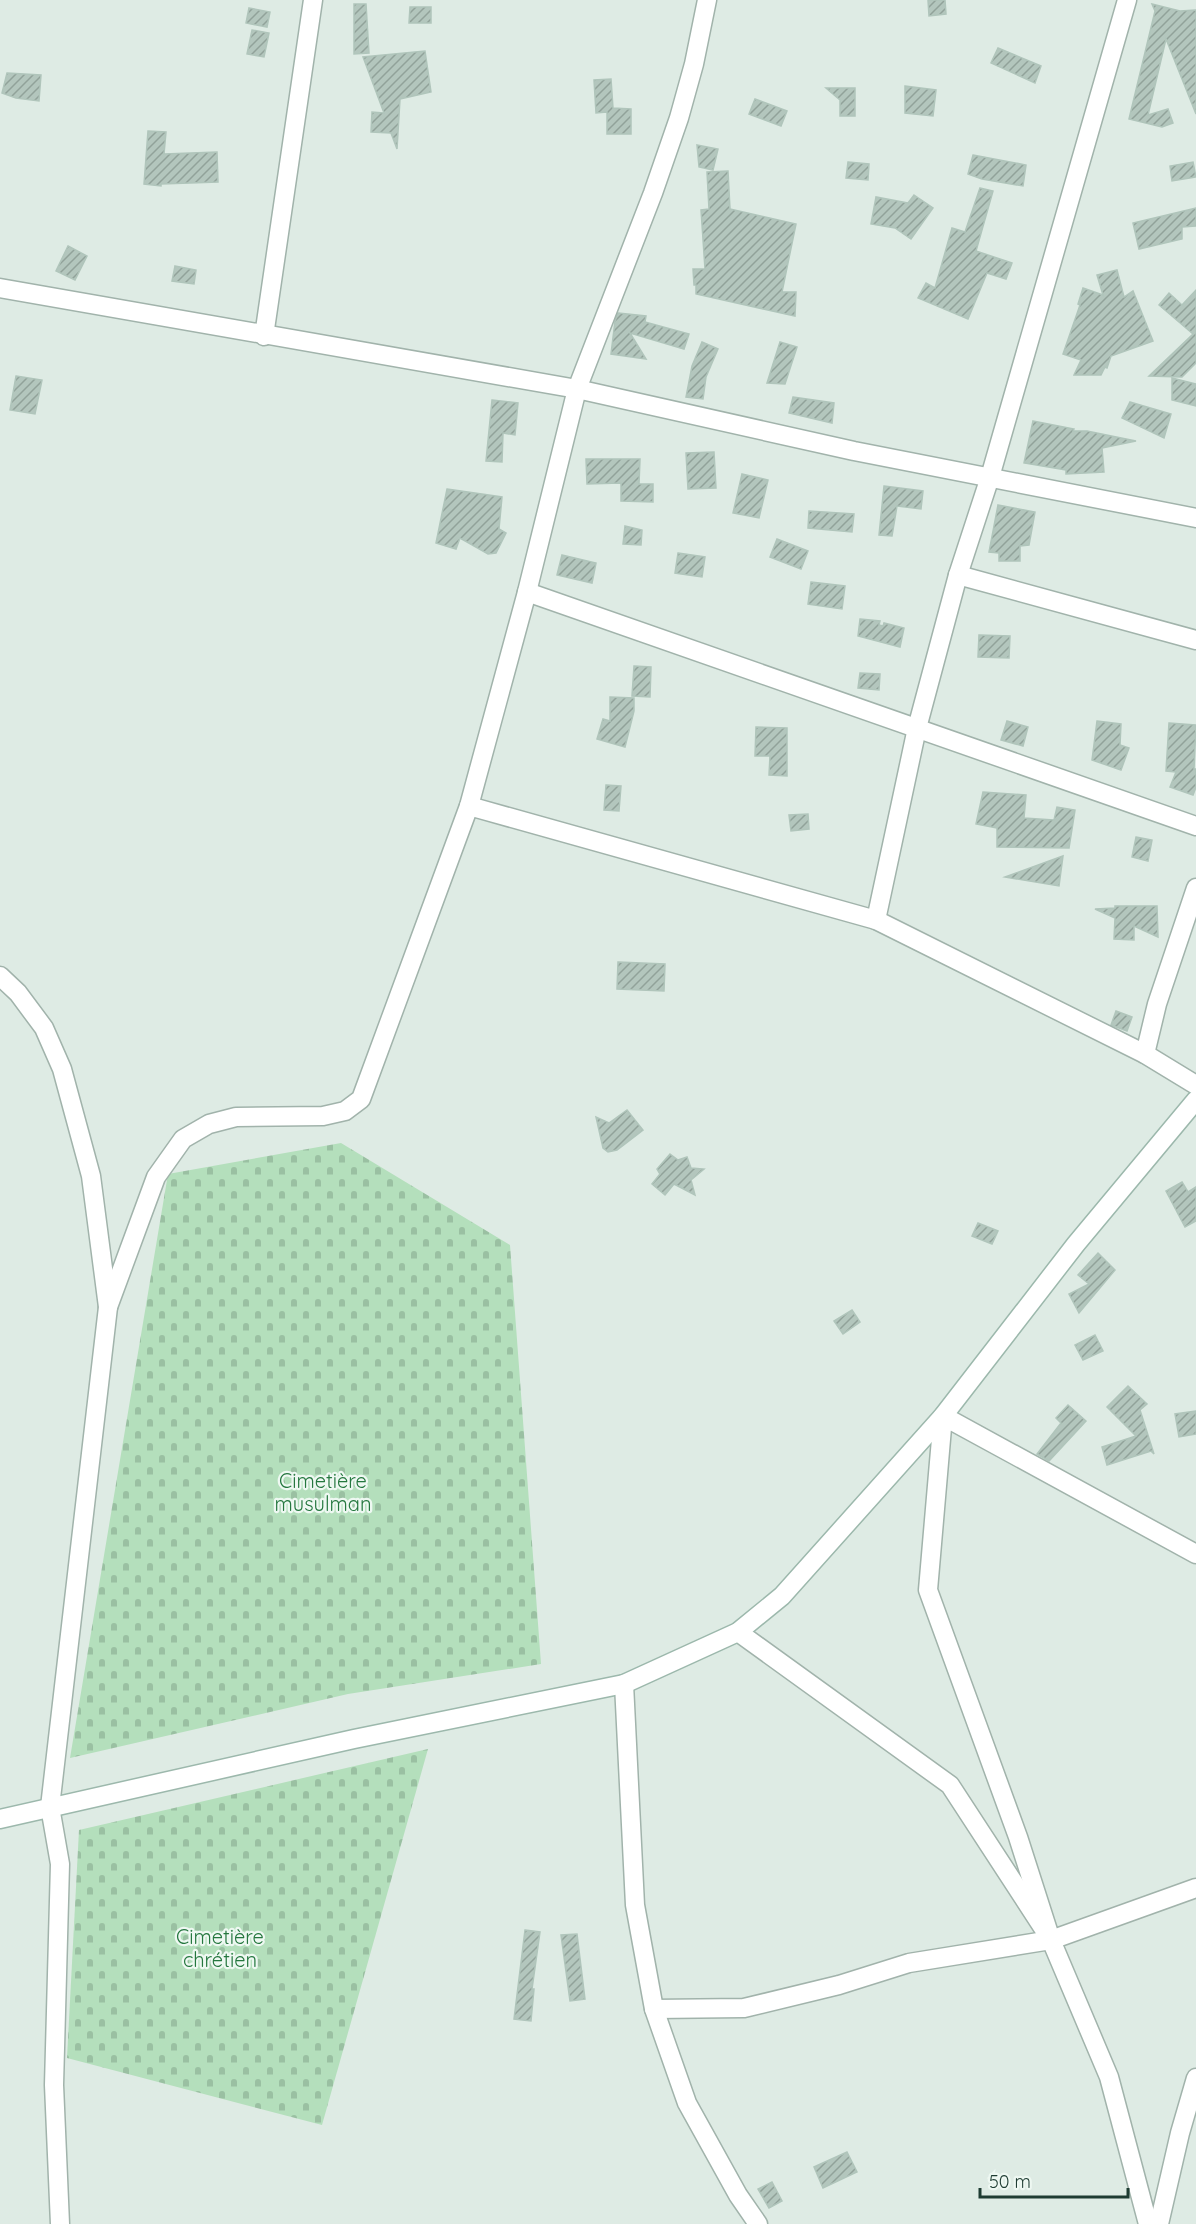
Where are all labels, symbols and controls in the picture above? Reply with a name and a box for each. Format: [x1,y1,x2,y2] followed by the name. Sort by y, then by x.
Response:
[275,1468,371,1516] park label: Cimetière musulman
[176,1924,264,1972] park label: Cimetière chrétien
[980,2161,1128,2199] scale bar
[989,2170,1031,2193] text: 50 m

